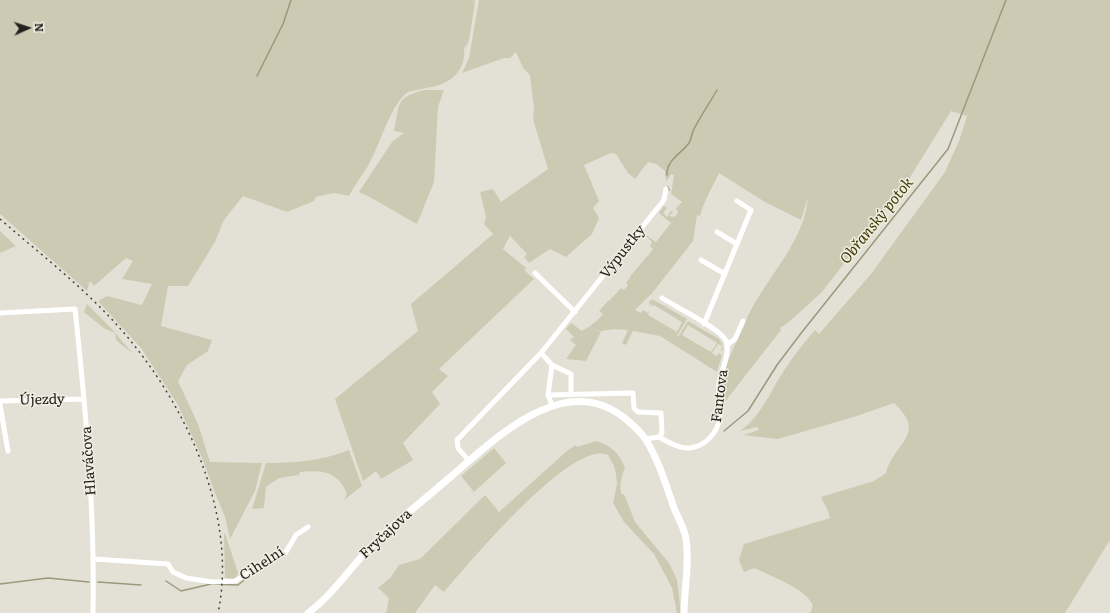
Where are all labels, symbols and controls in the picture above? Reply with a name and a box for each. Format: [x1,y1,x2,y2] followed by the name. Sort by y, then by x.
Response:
[8,8,48,48] north arrow
[32,22,48,32] text: N
[837,174,917,268] water label: Obřanský potok
[597,222,649,282] street label: Výpustky
[708,368,732,424] street label: Fantova
[19,391,65,409] street label: Újezdy
[78,426,100,496] street label: Hlaváčova
[357,506,415,562] street label: Fryčajova
[237,544,287,584] street label: Cihelní

